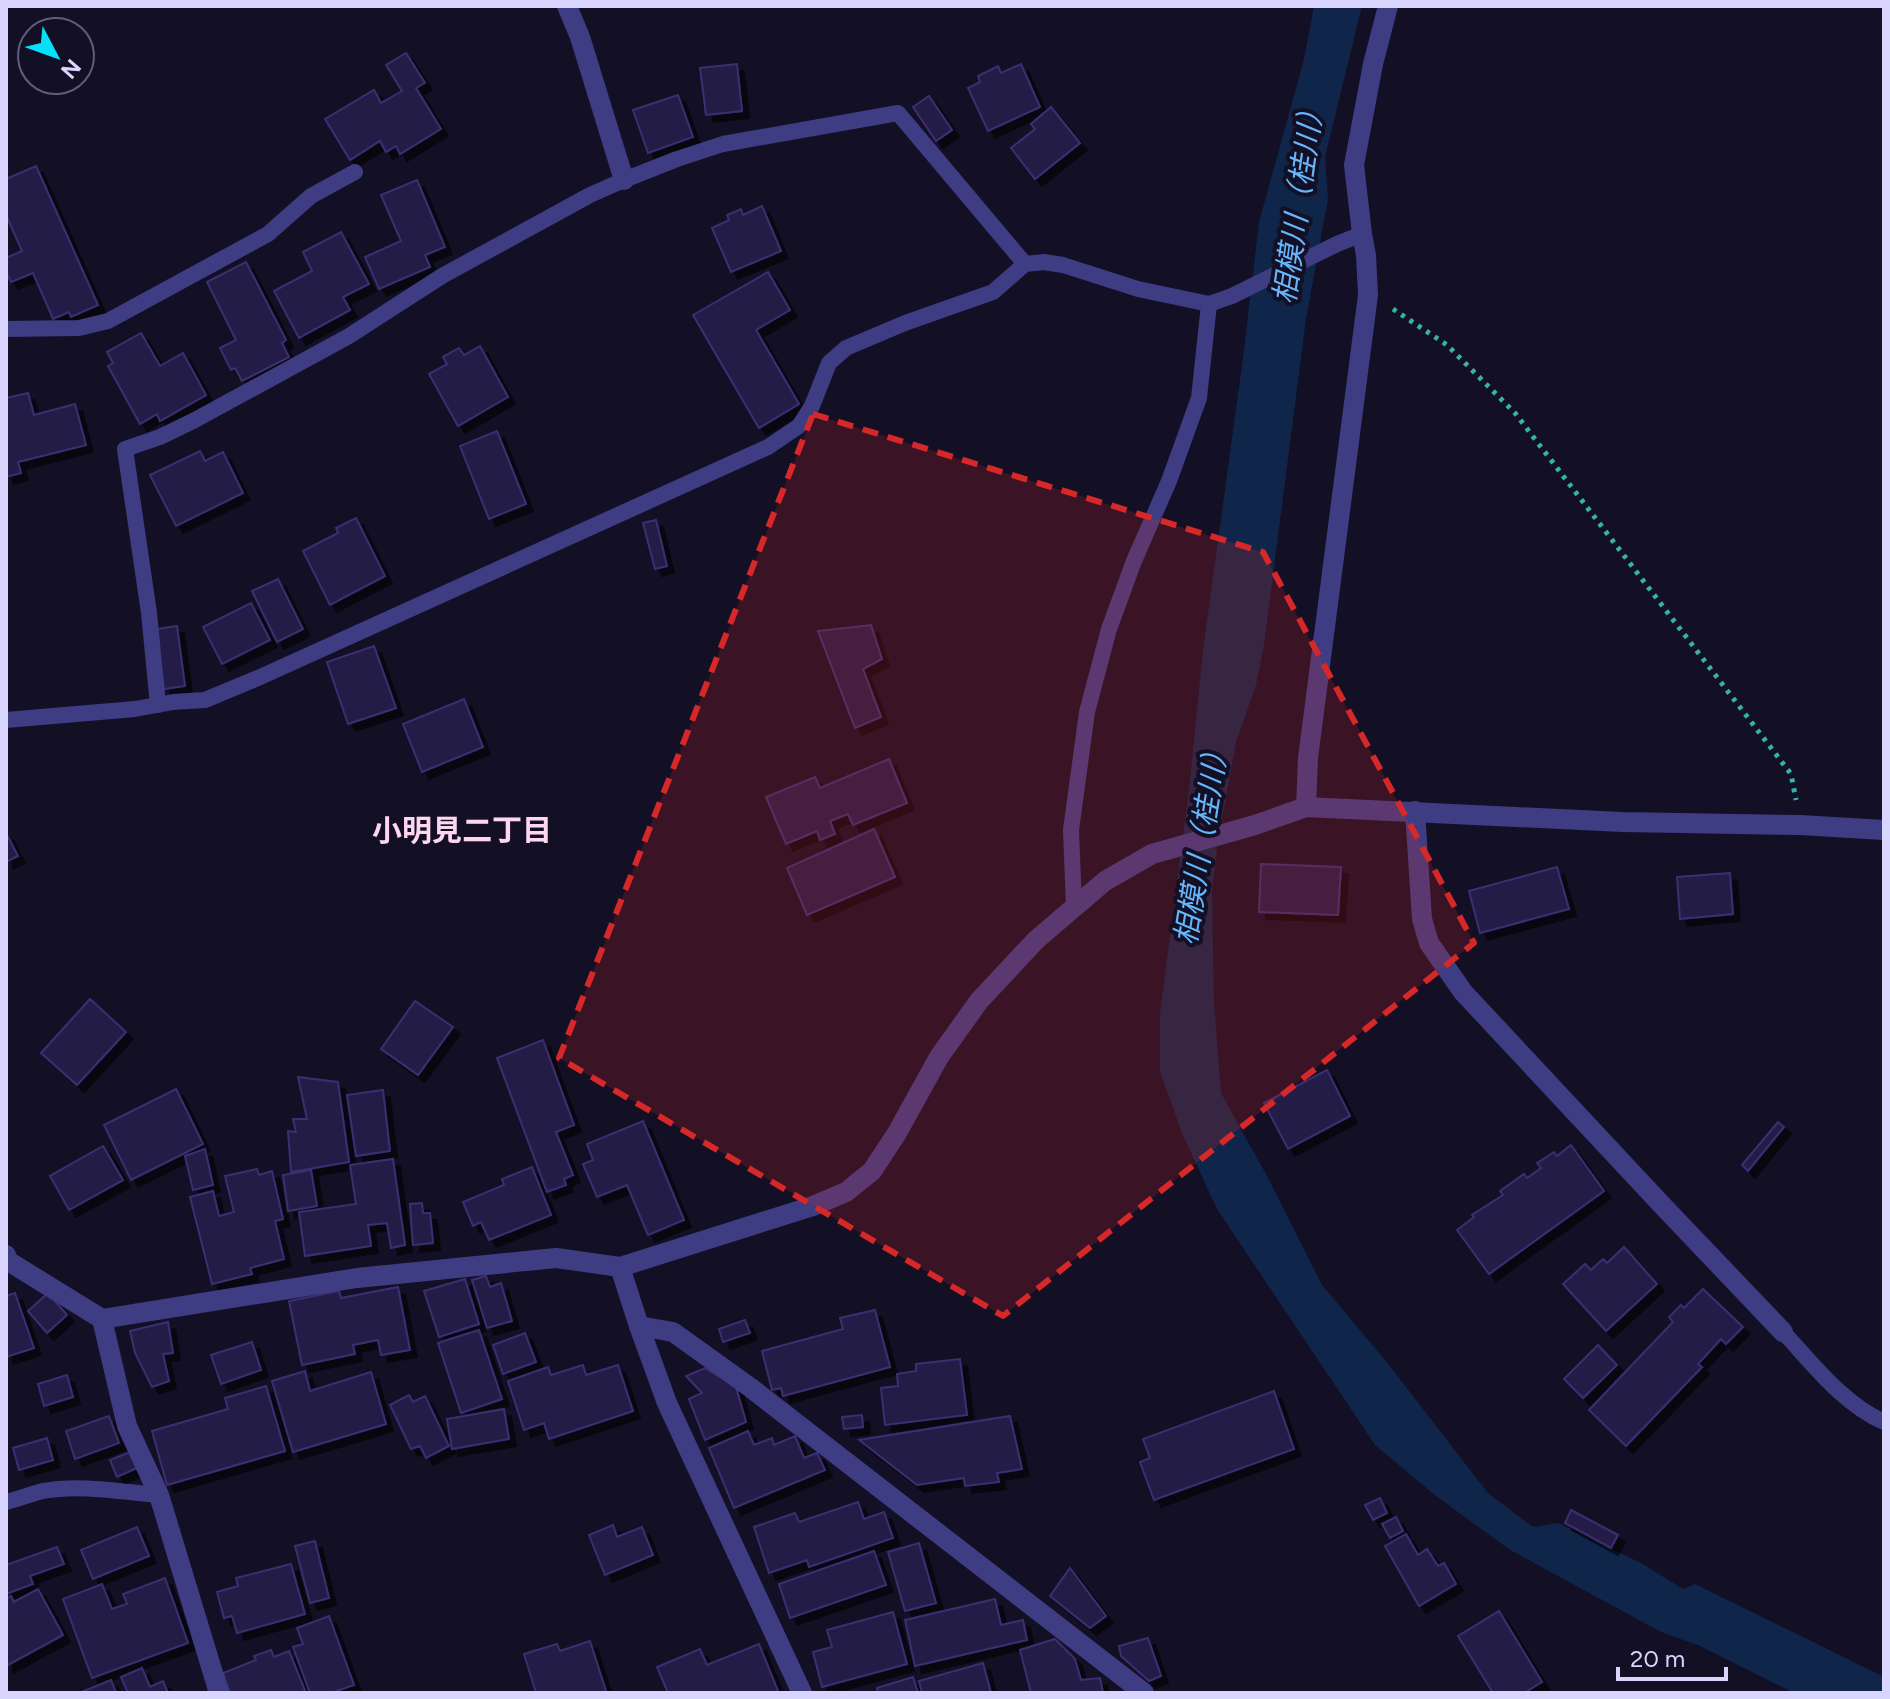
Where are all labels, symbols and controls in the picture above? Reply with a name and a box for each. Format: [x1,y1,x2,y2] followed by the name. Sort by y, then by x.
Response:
[16,16,96,96] north arrow
[55,54,86,84] text: N
[1266,93,1331,306] water label: 相模川（桂川）
[1167,734,1236,948] water label: 相模川（桂川）
[372,812,552,849] district label: 小明見二丁目
[1618,1631,1726,1681] scale bar
[1630,1644,1685,1673] text: 20 m

